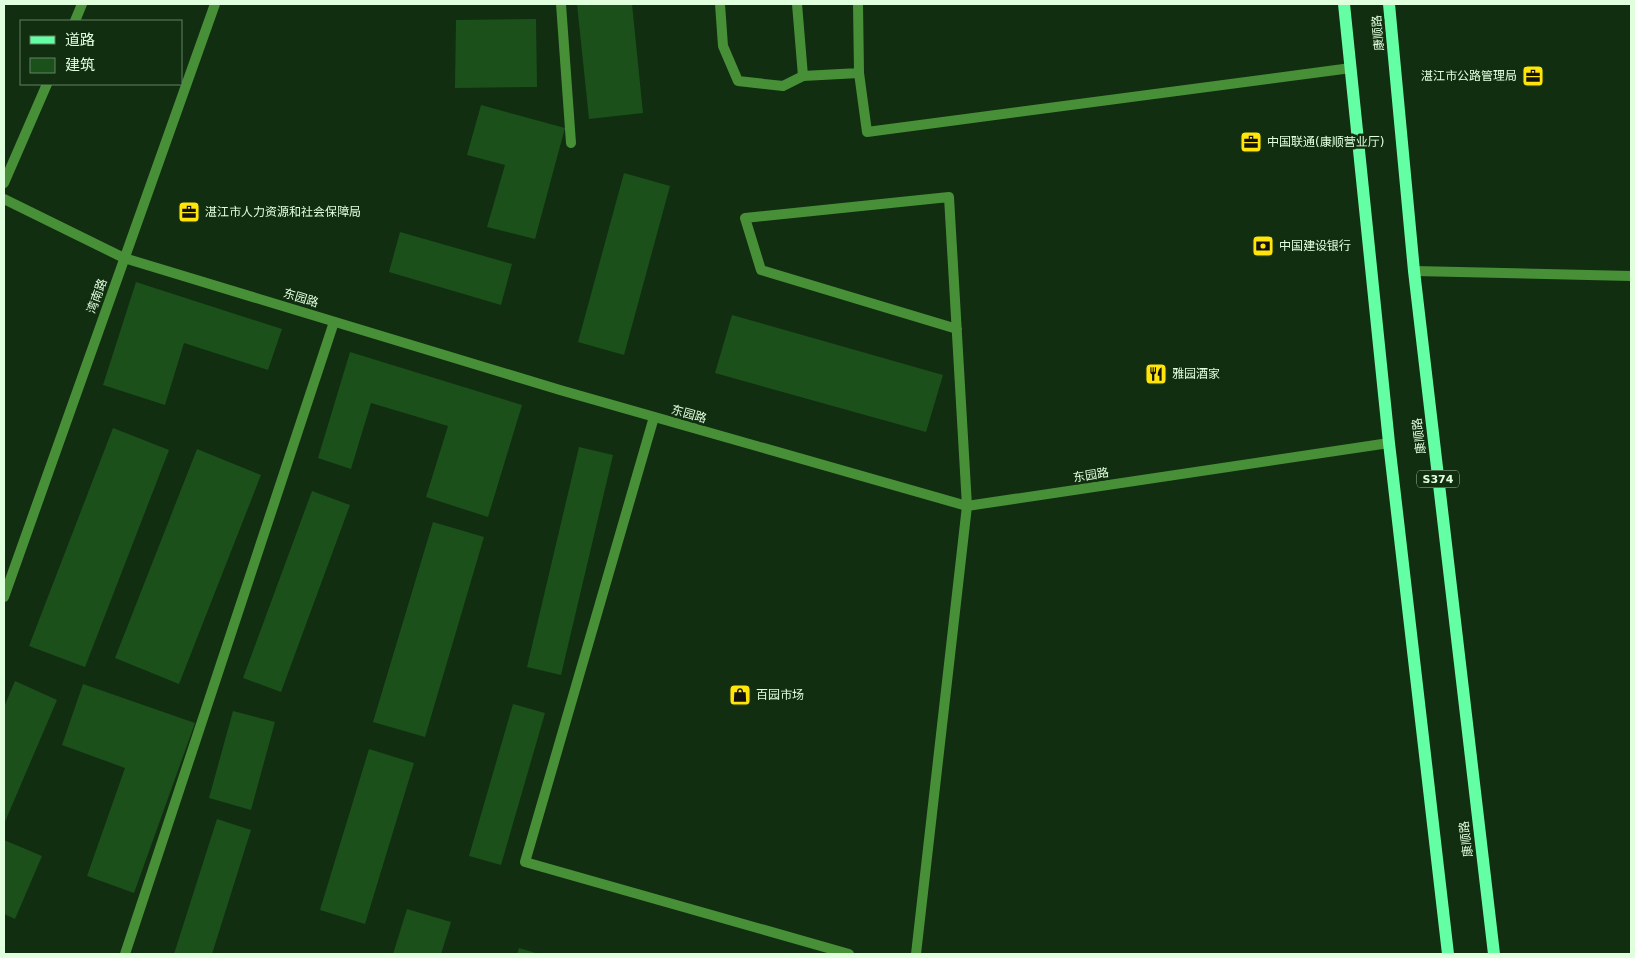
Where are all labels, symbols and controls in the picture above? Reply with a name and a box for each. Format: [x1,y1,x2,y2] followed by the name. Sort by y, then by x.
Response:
[1369,14,1387,52] street label: 康顺路
[20,20,182,85] legend
[65,31,95,49] text: 道路
[65,56,95,74] text: 建筑
[1521,64,1545,88] office icon: 湛江市公路管理局
[1421,69,1517,83] place label: 湛江市公路管理局
[1239,130,1263,154] office icon: 中国联通(康顺营业厅)
[1267,135,1384,149] place label: 中国联通(康顺营业厅)
[177,200,201,224] office icon: 湛江市人力资源和社会保障局
[205,205,361,219] place label: 湛江市人力资源和社会保障局
[1251,234,1275,258] bank icon: 中国建设银行
[1279,239,1351,253] place label: 中国建设银行
[84,277,110,315] street label: 湾南路
[282,286,320,310] street label: 东园路
[1144,362,1168,386] restaurant icon: 雅园酒家
[1172,367,1220,381] place label: 雅园酒家
[670,402,708,426] street label: 东园路
[1410,417,1428,455] street label: 康顺路
[1072,465,1110,485] street label: 东园路
[1417,470,1459,488] road number: S374
[728,683,752,707] shop icon: 百园市场
[756,688,804,702] place label: 百园市场
[1457,820,1475,858] street label: 康顺路

